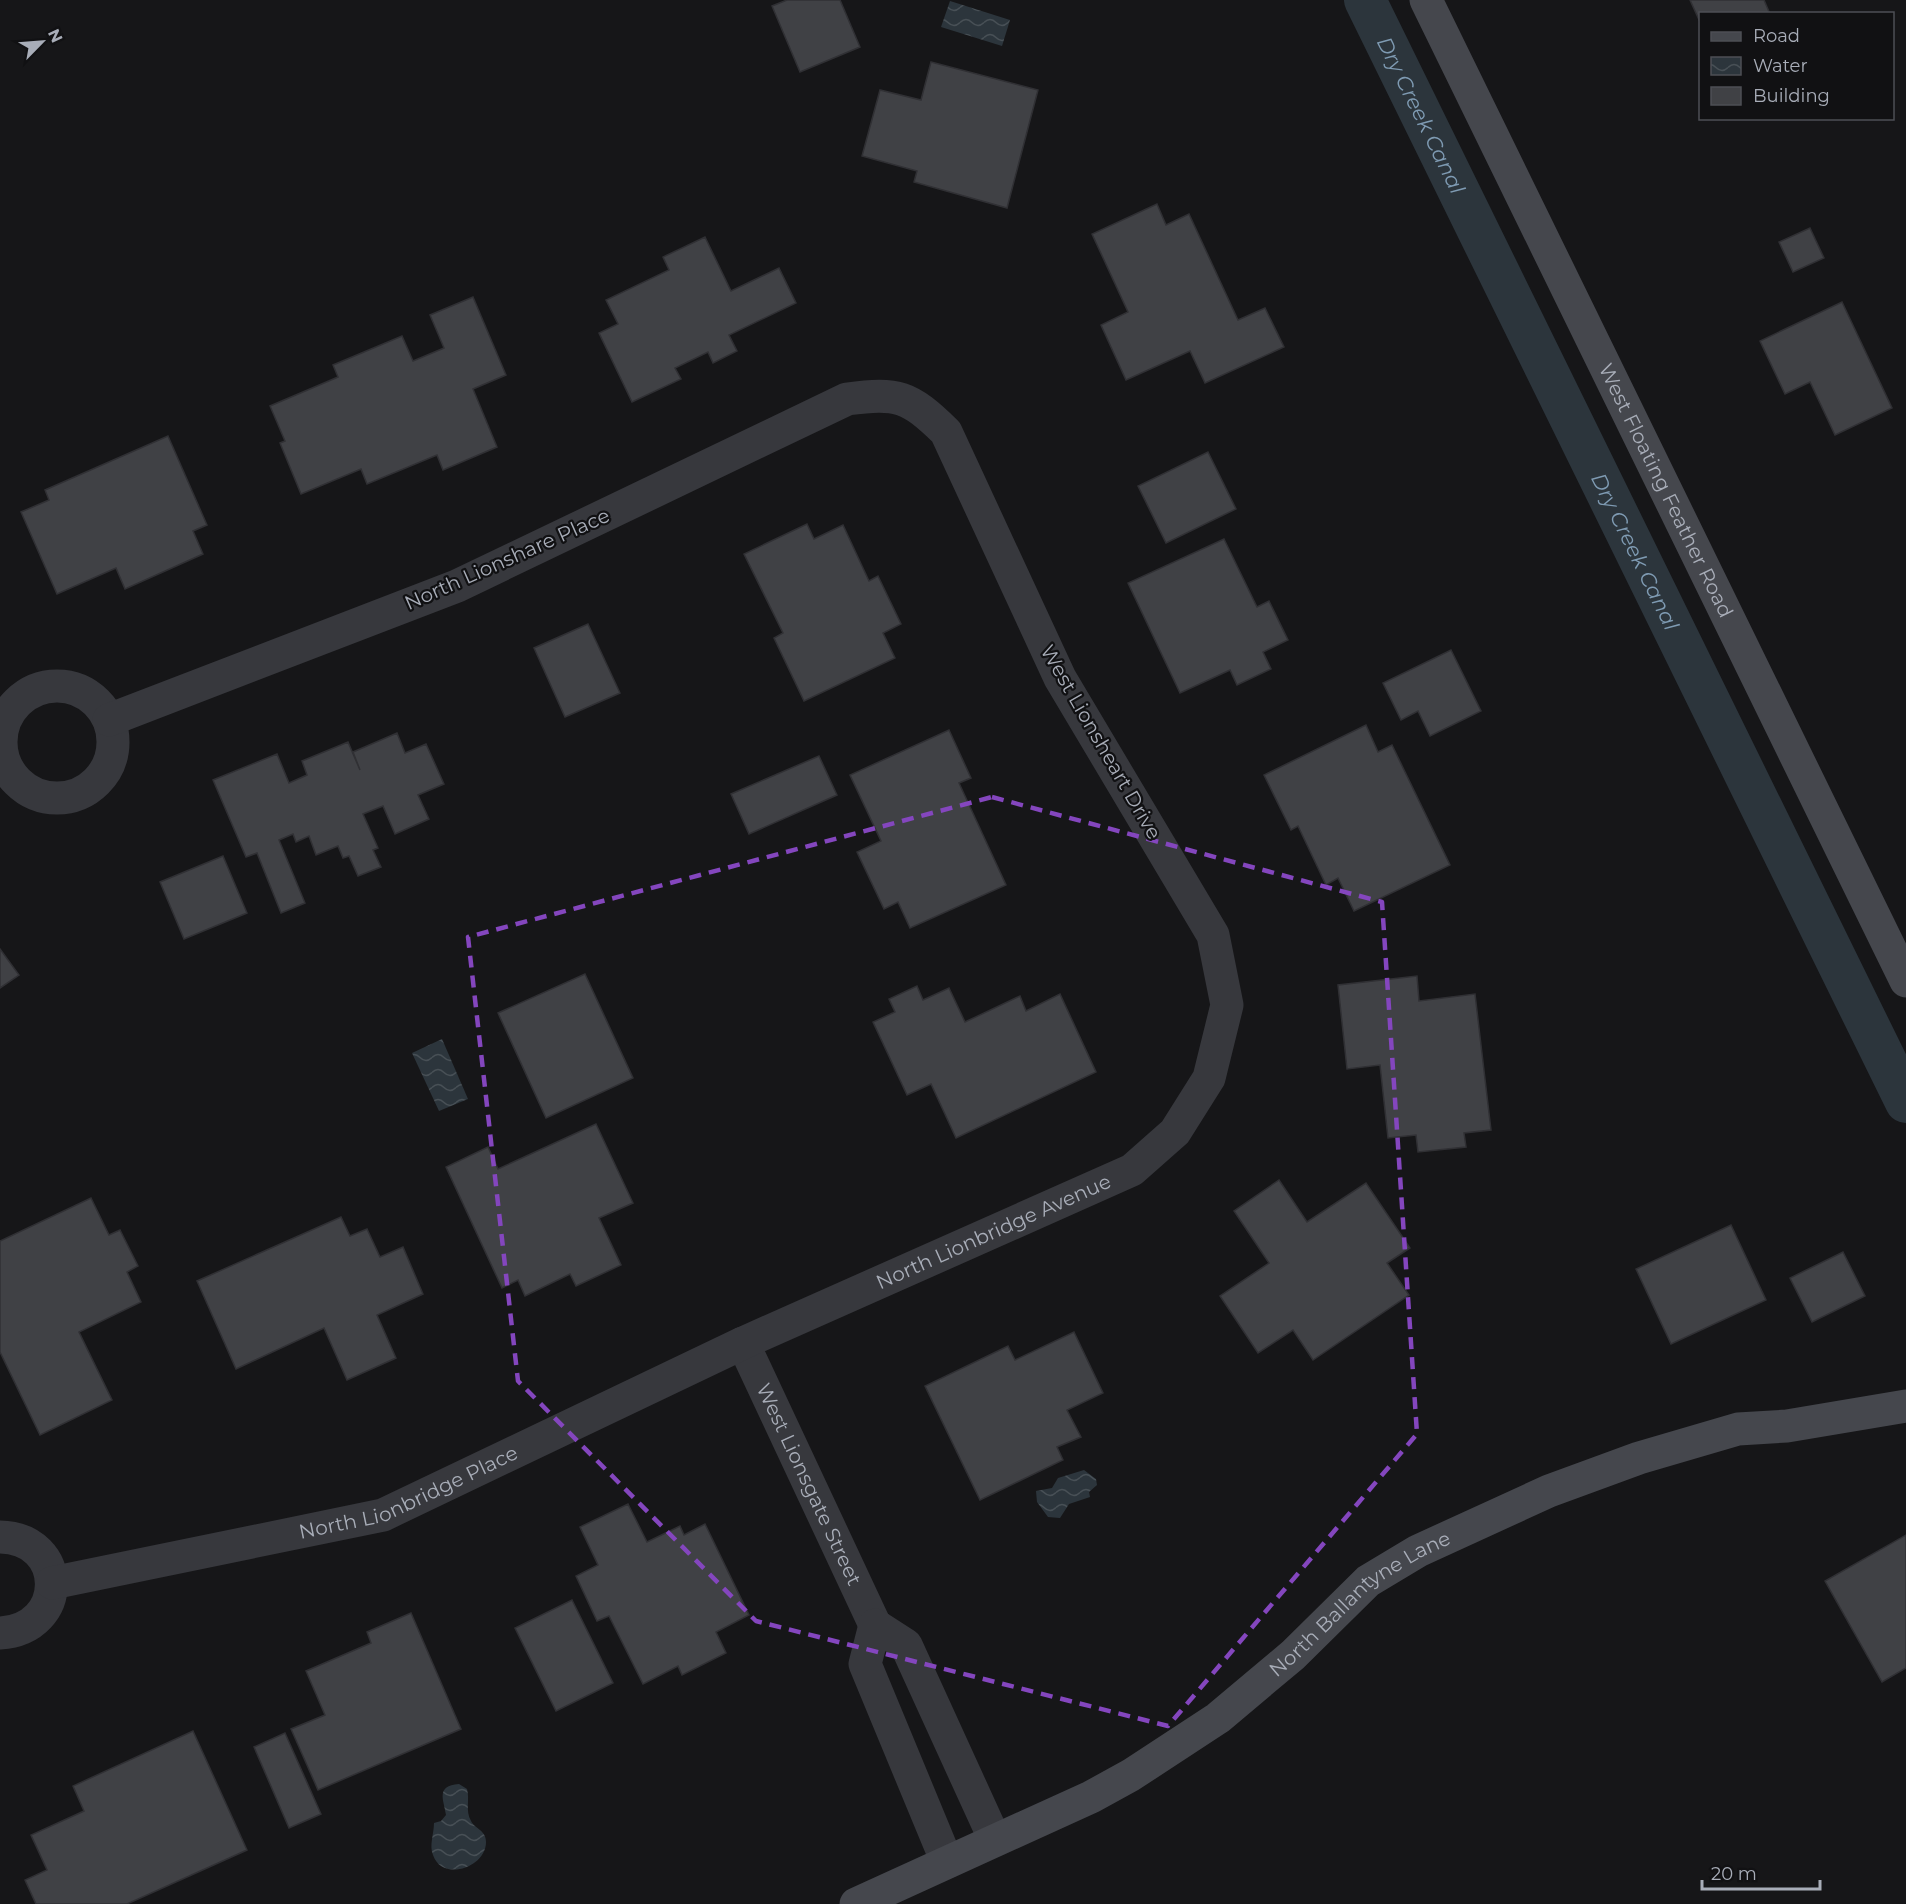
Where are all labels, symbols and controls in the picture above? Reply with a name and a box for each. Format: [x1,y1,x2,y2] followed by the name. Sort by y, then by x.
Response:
[12,12,72,72] north arrow
[1699,12,1894,120] legend
[1753,25,1800,47] text: Road
[44,26,66,46] text: N
[1372,32,1471,198] water label: Dry Creek Canal
[1753,55,1808,77] text: Water
[1753,85,1830,107] text: Building
[1594,359,1738,621] street label: West Floating Feather Road
[1586,468,1685,634] water label: Dry Creek Canal
[401,503,613,615] street label: North Lionshare Place
[1035,641,1167,843] street label: West Lionsheart Drive
[872,1169,1115,1294] street label: North Lionbridge Avenue
[752,1379,867,1589] street label: West Lionsgate Street
[297,1440,522,1544] street label: North Lionbridge Place
[1264,1526,1454,1682] street label: North Ballantyne Lane
[1702,1853,1820,1891] scale bar
[1711,1863,1757,1885] text: 20 m

